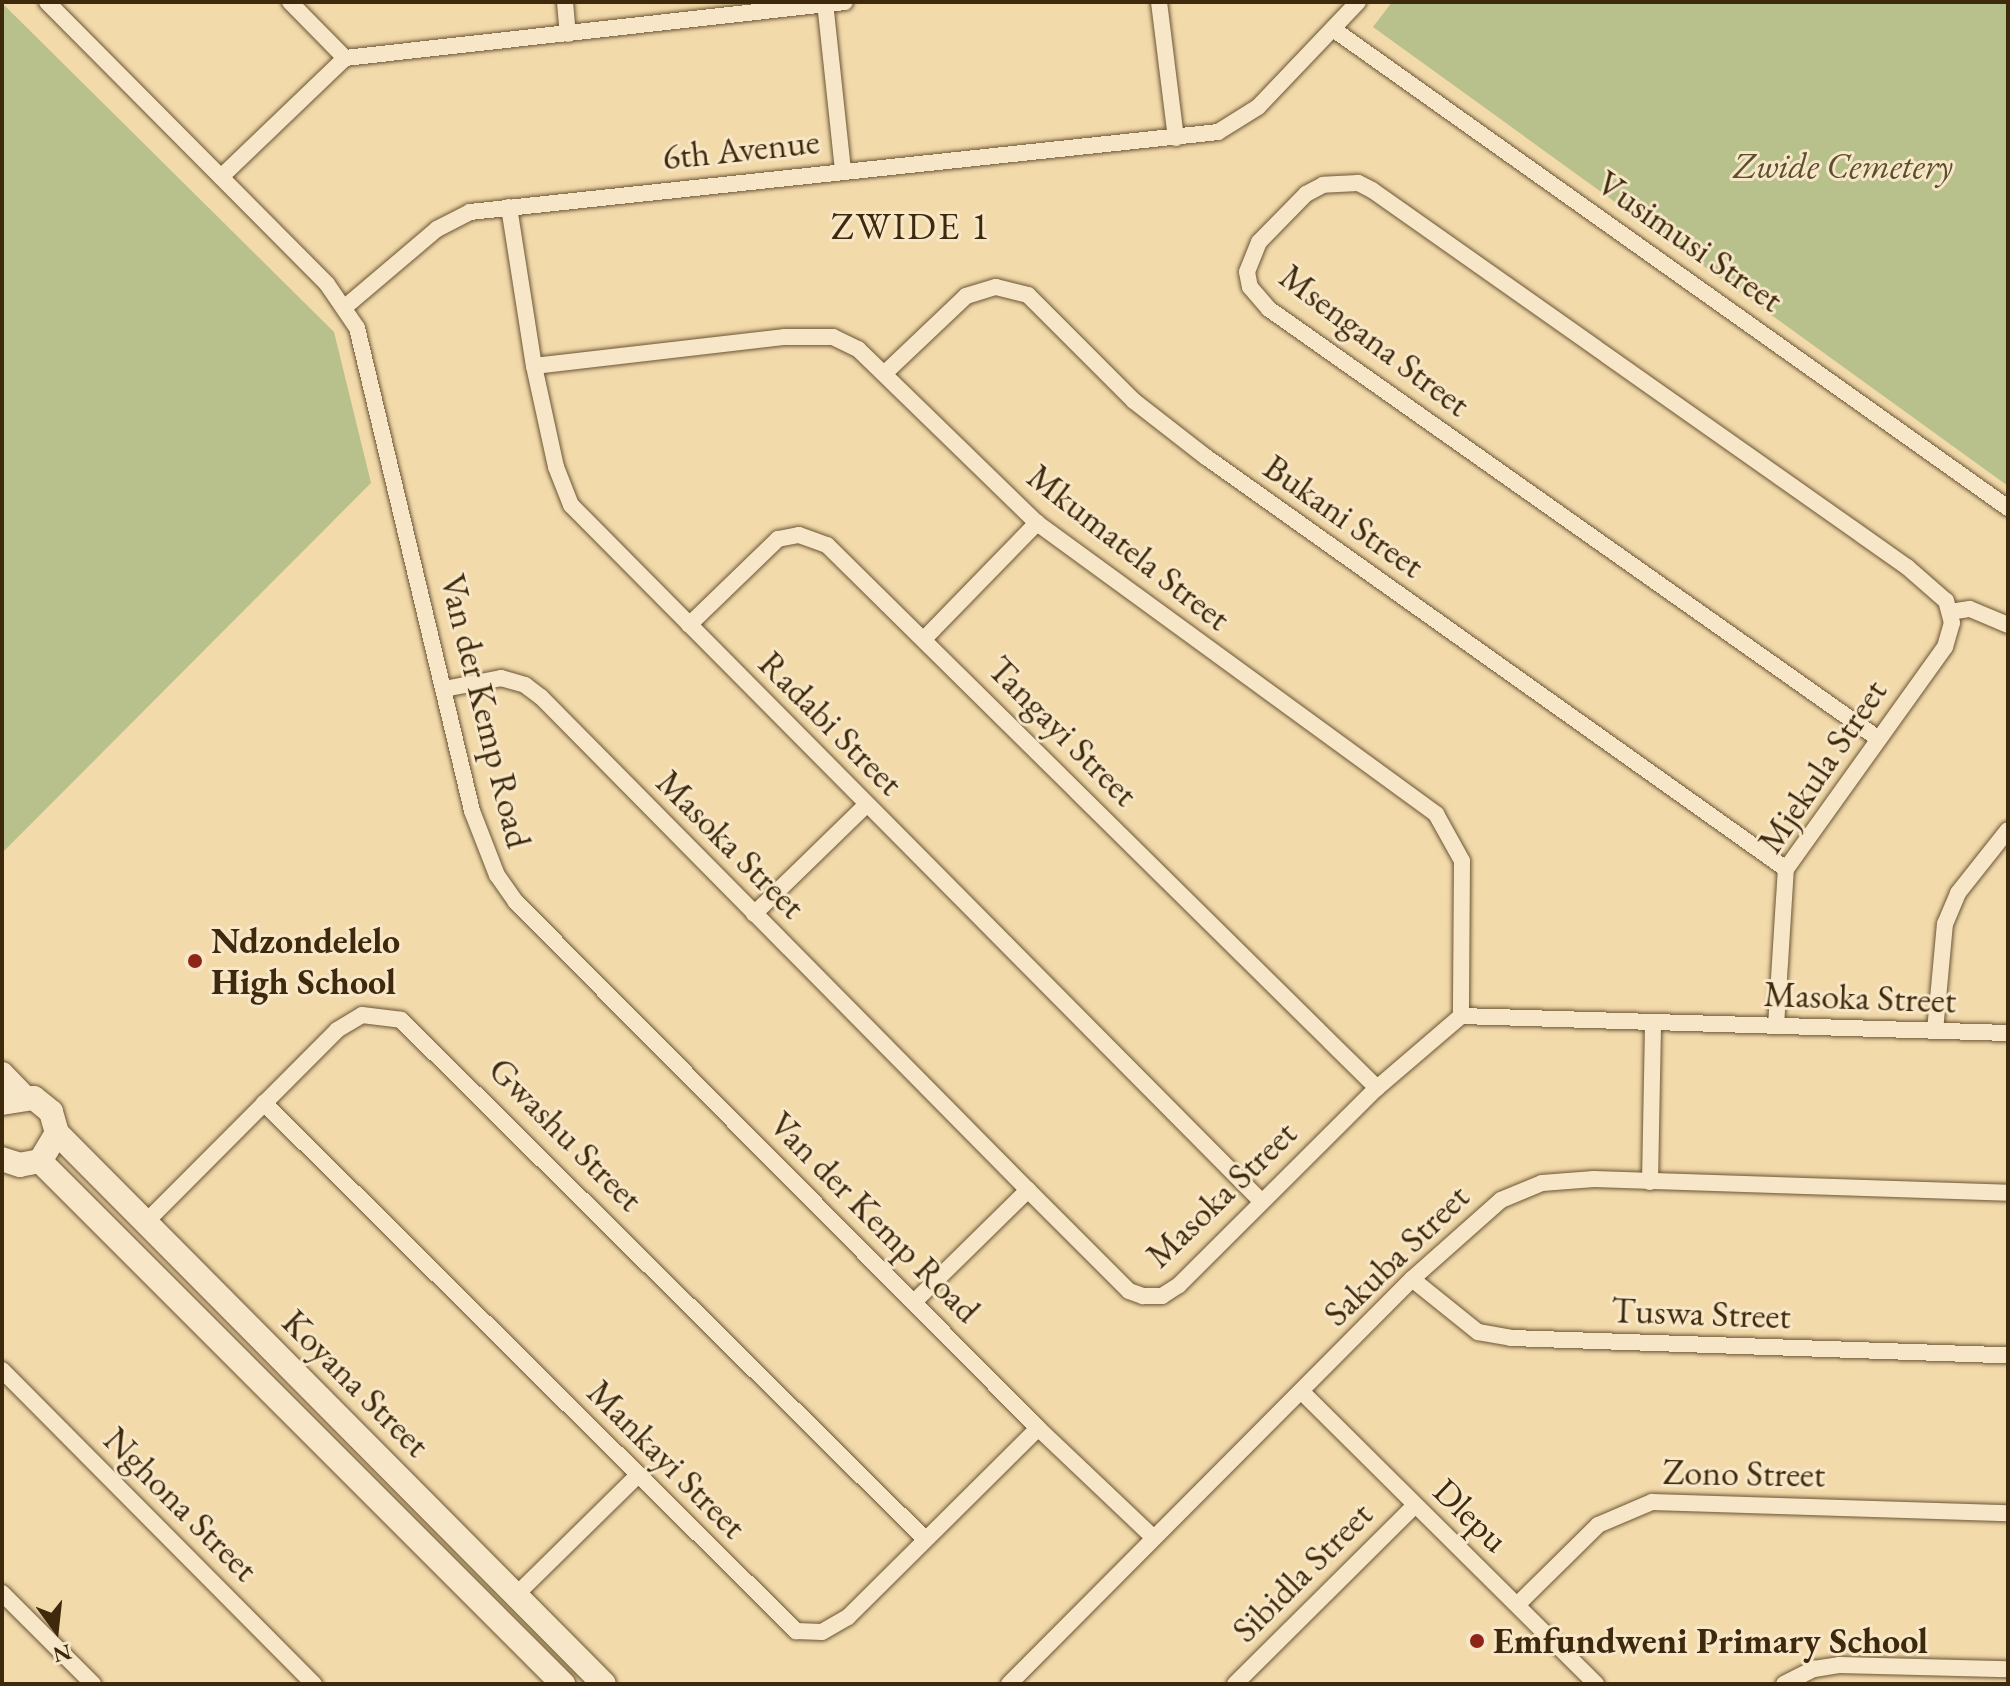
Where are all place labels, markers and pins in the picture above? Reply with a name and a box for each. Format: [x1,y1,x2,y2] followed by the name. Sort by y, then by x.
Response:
[211,918,400,1003] place label: Ndzondelelo High School
[186,952,204,970] marker: Ndzondelelo High School
[1493,1619,1928,1663] place label: Emfundweni Primary School
[1468,1632,1486,1650] marker: Emfundweni Primary School

